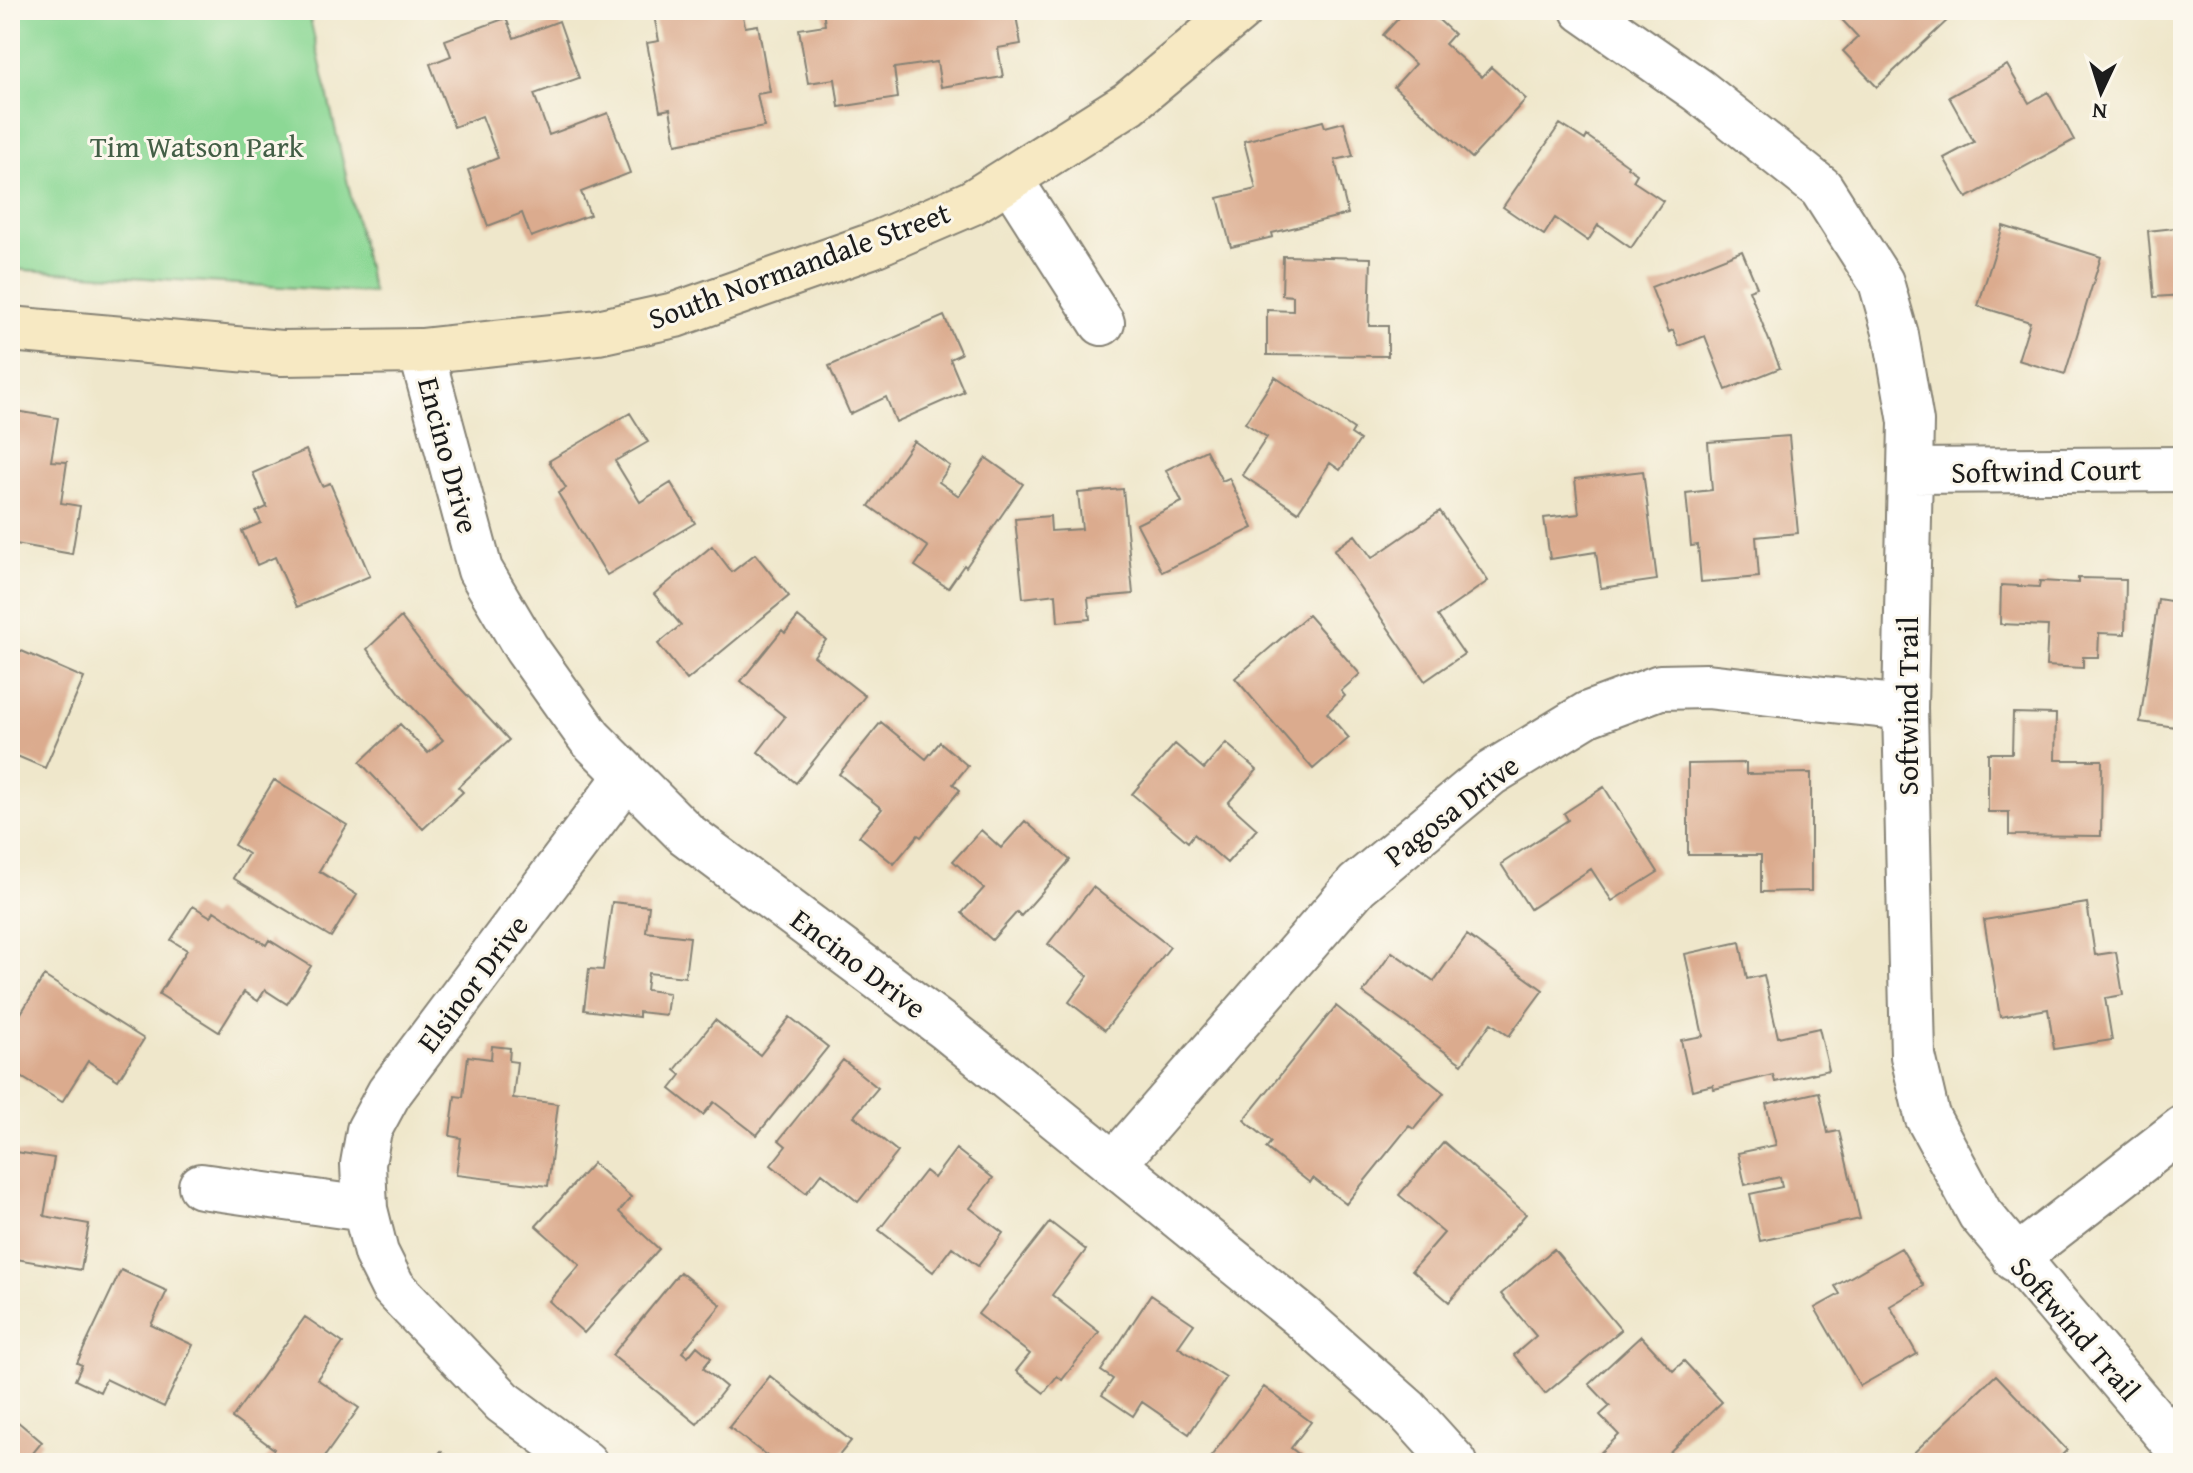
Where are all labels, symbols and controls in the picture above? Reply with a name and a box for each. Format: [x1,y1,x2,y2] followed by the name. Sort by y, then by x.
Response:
[2061,52,2141,132] north arrow
[2091,95,2108,128] text: N
[90,124,305,168] park label: Tim Watson Park
[642,190,956,340] street label: South Normandale Street
[407,372,491,538] street label: Encino Drive
[1951,446,2142,494] street label: Softwind Court
[1885,616,1929,796] street label: Softwind Trail
[1374,743,1528,877] street label: Pagosa Drive
[782,897,936,1029] street label: Encino Drive
[406,905,538,1061] street label: Elsinor Drive
[2001,1246,2151,1410] street label: Softwind Trail

